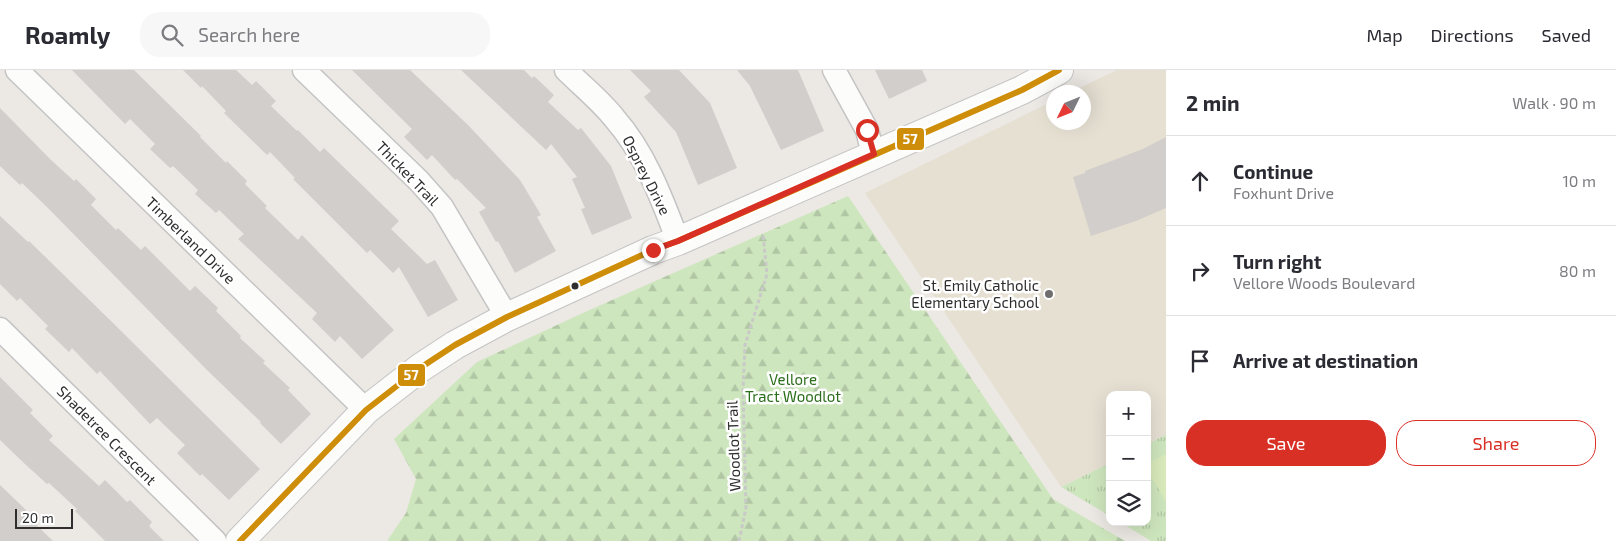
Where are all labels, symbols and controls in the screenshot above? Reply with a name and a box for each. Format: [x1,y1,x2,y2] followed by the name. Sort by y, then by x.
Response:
[140,12,490,57] search box
[25,20,110,49] text: Roamly
[158,21,186,49] icon: search
[198,23,300,46] text: Search here
[1366,24,1403,46] text: Map
[1431,24,1514,46] text: Directions
[1542,24,1591,46] text: Saved
[1046,85,1091,130] north arrow
[1186,90,1240,115] text: 2 min
[1512,93,1596,112] text: Walk · 90 m
[856,119,879,142] route start
[896,127,925,151] line badge: 57
[902,130,918,147] text: 57
[619,132,675,218] street label: Osprey Drive
[373,137,443,209] street label: Thicket Trail
[1233,160,1313,183] text: Continue
[1186,167,1214,195] icon: ahead
[1562,171,1596,190] text: 10 m
[1233,183,1334,202] text: Foxhunt Drive
[143,193,239,287] street label: Timberland Drive
[642,239,665,262] route end
[1233,250,1321,273] text: Turn right
[1186,257,1214,285] icon: right
[1559,261,1596,280] text: 80 m
[1233,273,1415,292] text: Vellore Woods Boulevard
[911,276,1040,311] place label: St. Emily Catholic Elementary School
[570,281,580,291] unlabelled marker
[1043,288,1055,300] marker: St. Emily Catholic Elementary School
[1186,347,1214,375] icon: arrive
[1233,349,1418,372] text: Arrive at destination
[397,363,426,387] line badge: 57
[403,366,419,383] text: 57
[745,370,841,405] park label: Vellore Tract Woodlot
[54,382,160,488] street label: Shadetree Crescent
[1106,391,1151,526] map controls
[1106,391,1151,436] button: +
[722,400,744,492] street label: Woodlot Trail
[1186,420,1386,466] button: Save
[1396,420,1596,466] button: Share
[1106,436,1151,481] button: −
[1106,481,1151,526] button: layers
[15,506,72,529] scale bar
[22,509,54,526] text: 20 m

